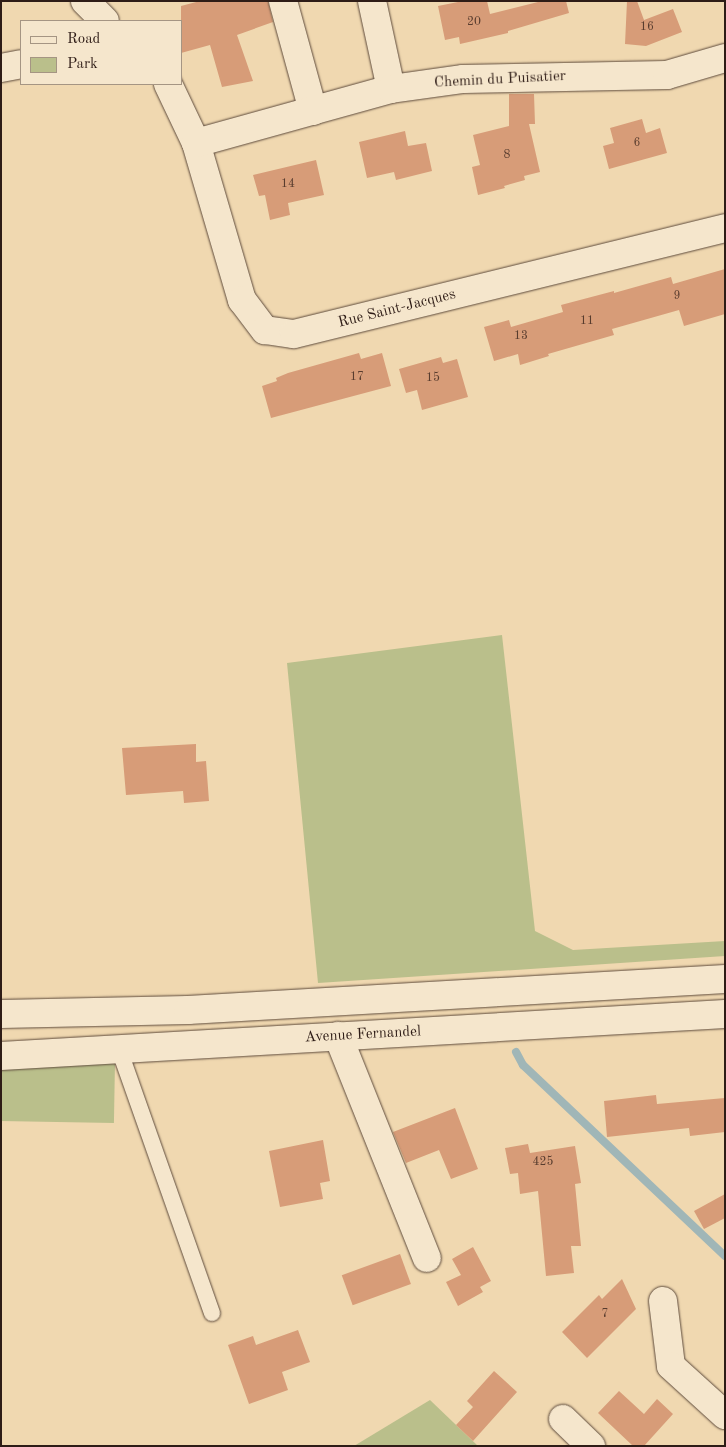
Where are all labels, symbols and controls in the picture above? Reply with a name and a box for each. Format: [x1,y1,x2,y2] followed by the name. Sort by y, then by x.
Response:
[467,16,481,30] house number: 20
[20,20,182,85] legend
[640,21,654,35] house number: 16
[67,32,100,47] text: Road
[67,57,98,72] text: Park
[434,68,566,92] street label: Chemin du Puisatier
[634,137,640,151] house number: 6
[504,149,510,163] house number: 8
[281,178,295,192] house number: 14
[336,286,458,332] street label: Rue Saint-Jacques
[674,290,680,304] house number: 9
[580,315,594,329] house number: 11
[514,330,528,344] house number: 13
[350,371,364,385] house number: 17
[426,372,440,386] house number: 15
[304,1023,422,1047] street label: Avenue Fernandel
[533,1156,553,1170] house number: 425
[602,1308,608,1322] house number: 7

